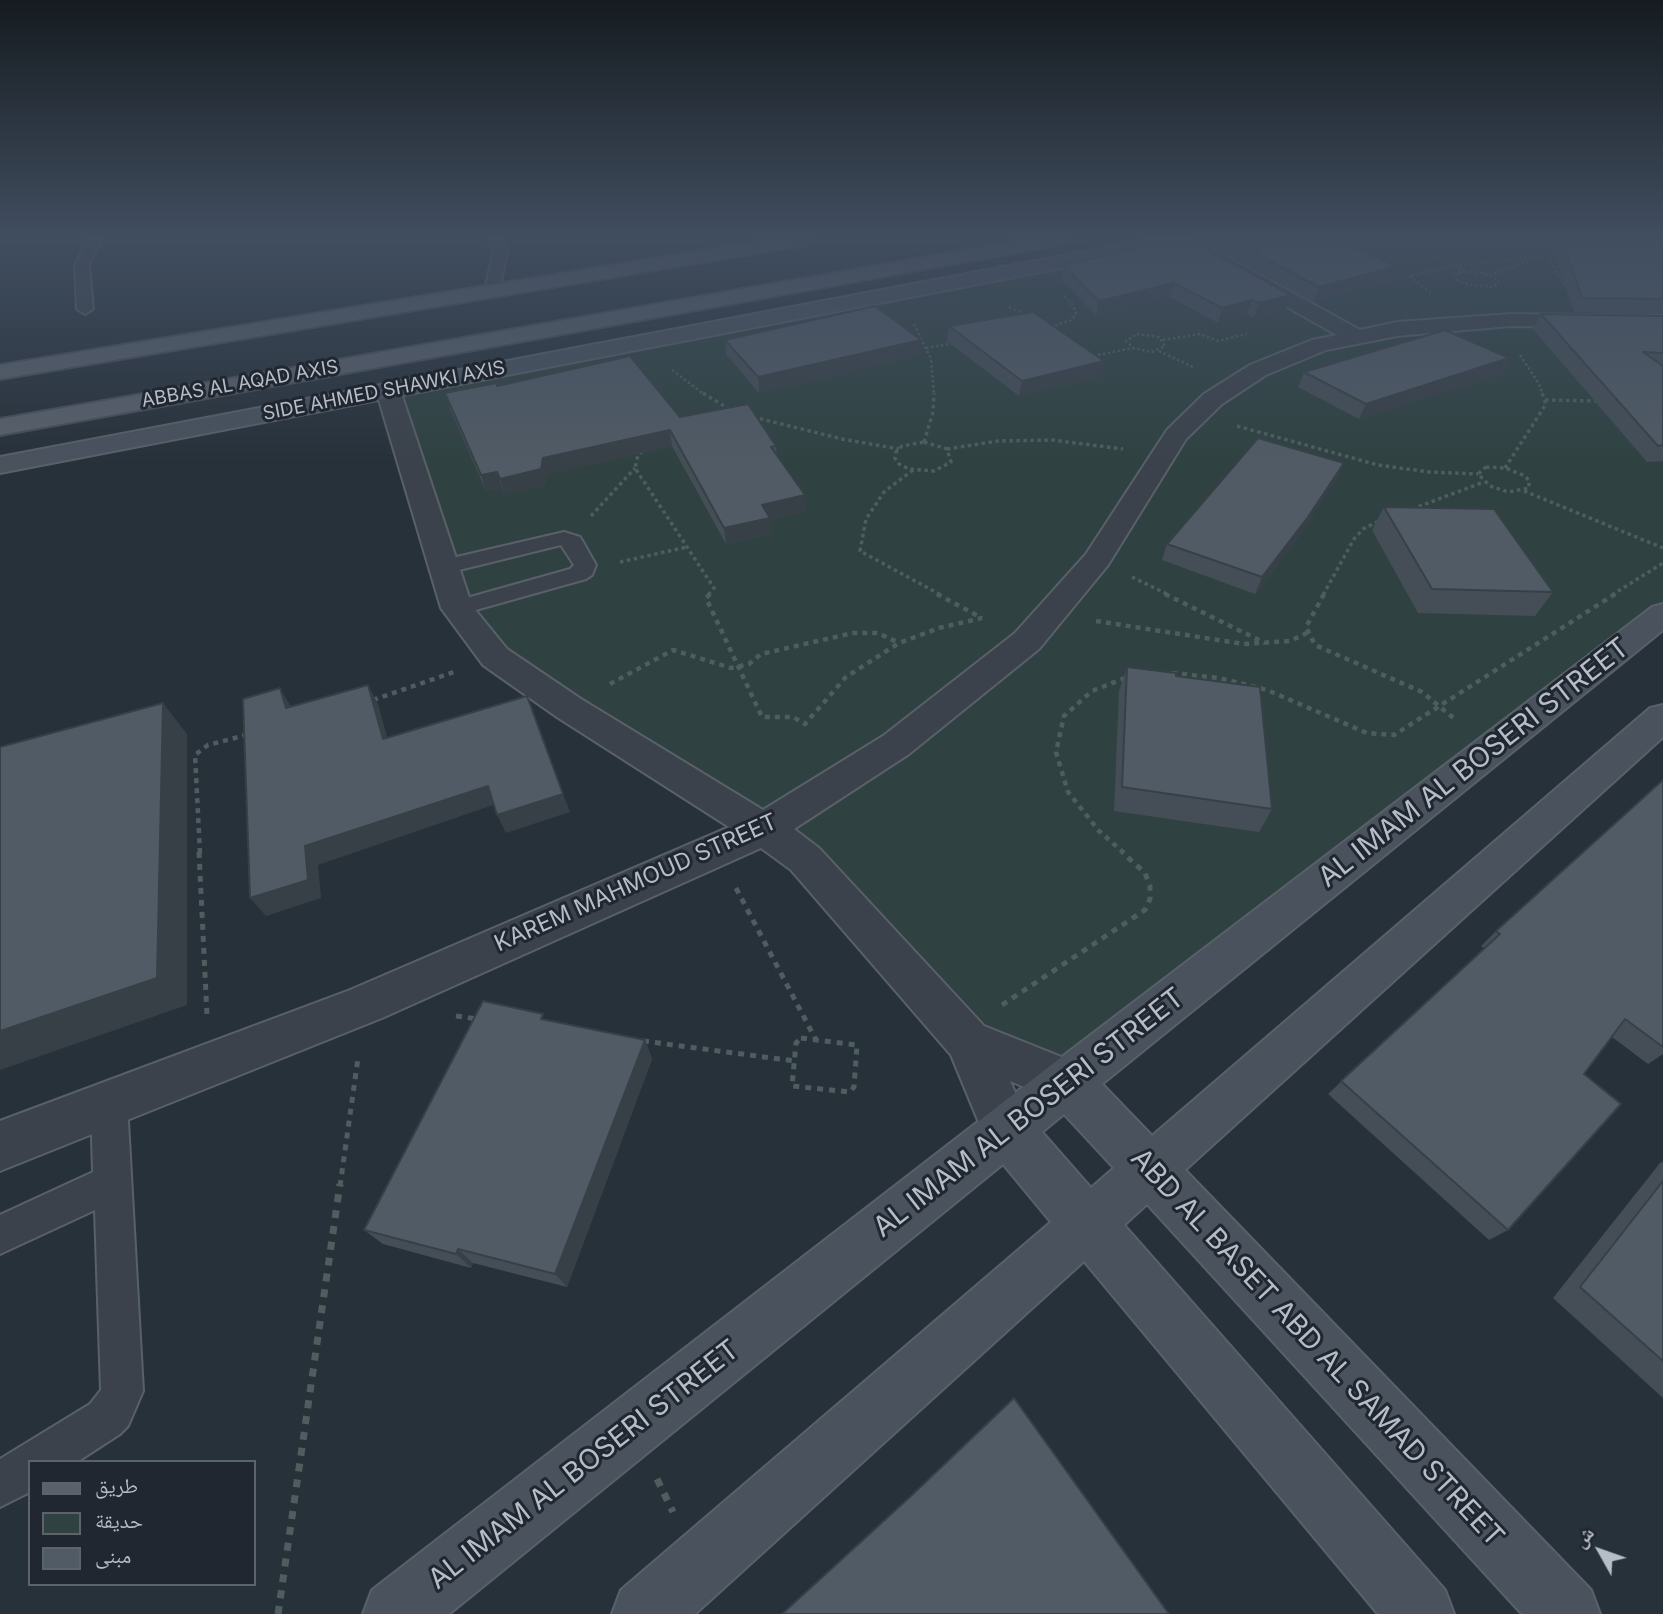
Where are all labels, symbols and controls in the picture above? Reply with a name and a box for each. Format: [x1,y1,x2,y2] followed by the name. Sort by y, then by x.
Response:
[140,355,340,413] street label: ABBAS AL AQAD AXIS
[261,356,507,426] street label: SIDE AHMED SHAWKI AXIS
[1312,631,1636,895] street label: AL IMAM AL BOSERI STREET
[490,808,782,958] street label: KAREM MAHMOUD STREET
[867,981,1191,1245] street label: AL IMAM AL BOSERI STREET
[1123,1142,1511,1554] street label: ABD AL BASET ABD AL SAMAD STREET
[422,1333,746,1597] street label: AL IMAM AL BOSERI STREET
[28,1460,256,1586] legend
[95,1473,138,1498] text: طريق
[95,1508,143,1533] text: حديقة
[1565,1516,1635,1586] north arrow
[1568,1522,1599,1552] text: ش
[95,1543,131,1568] text: مبنى

